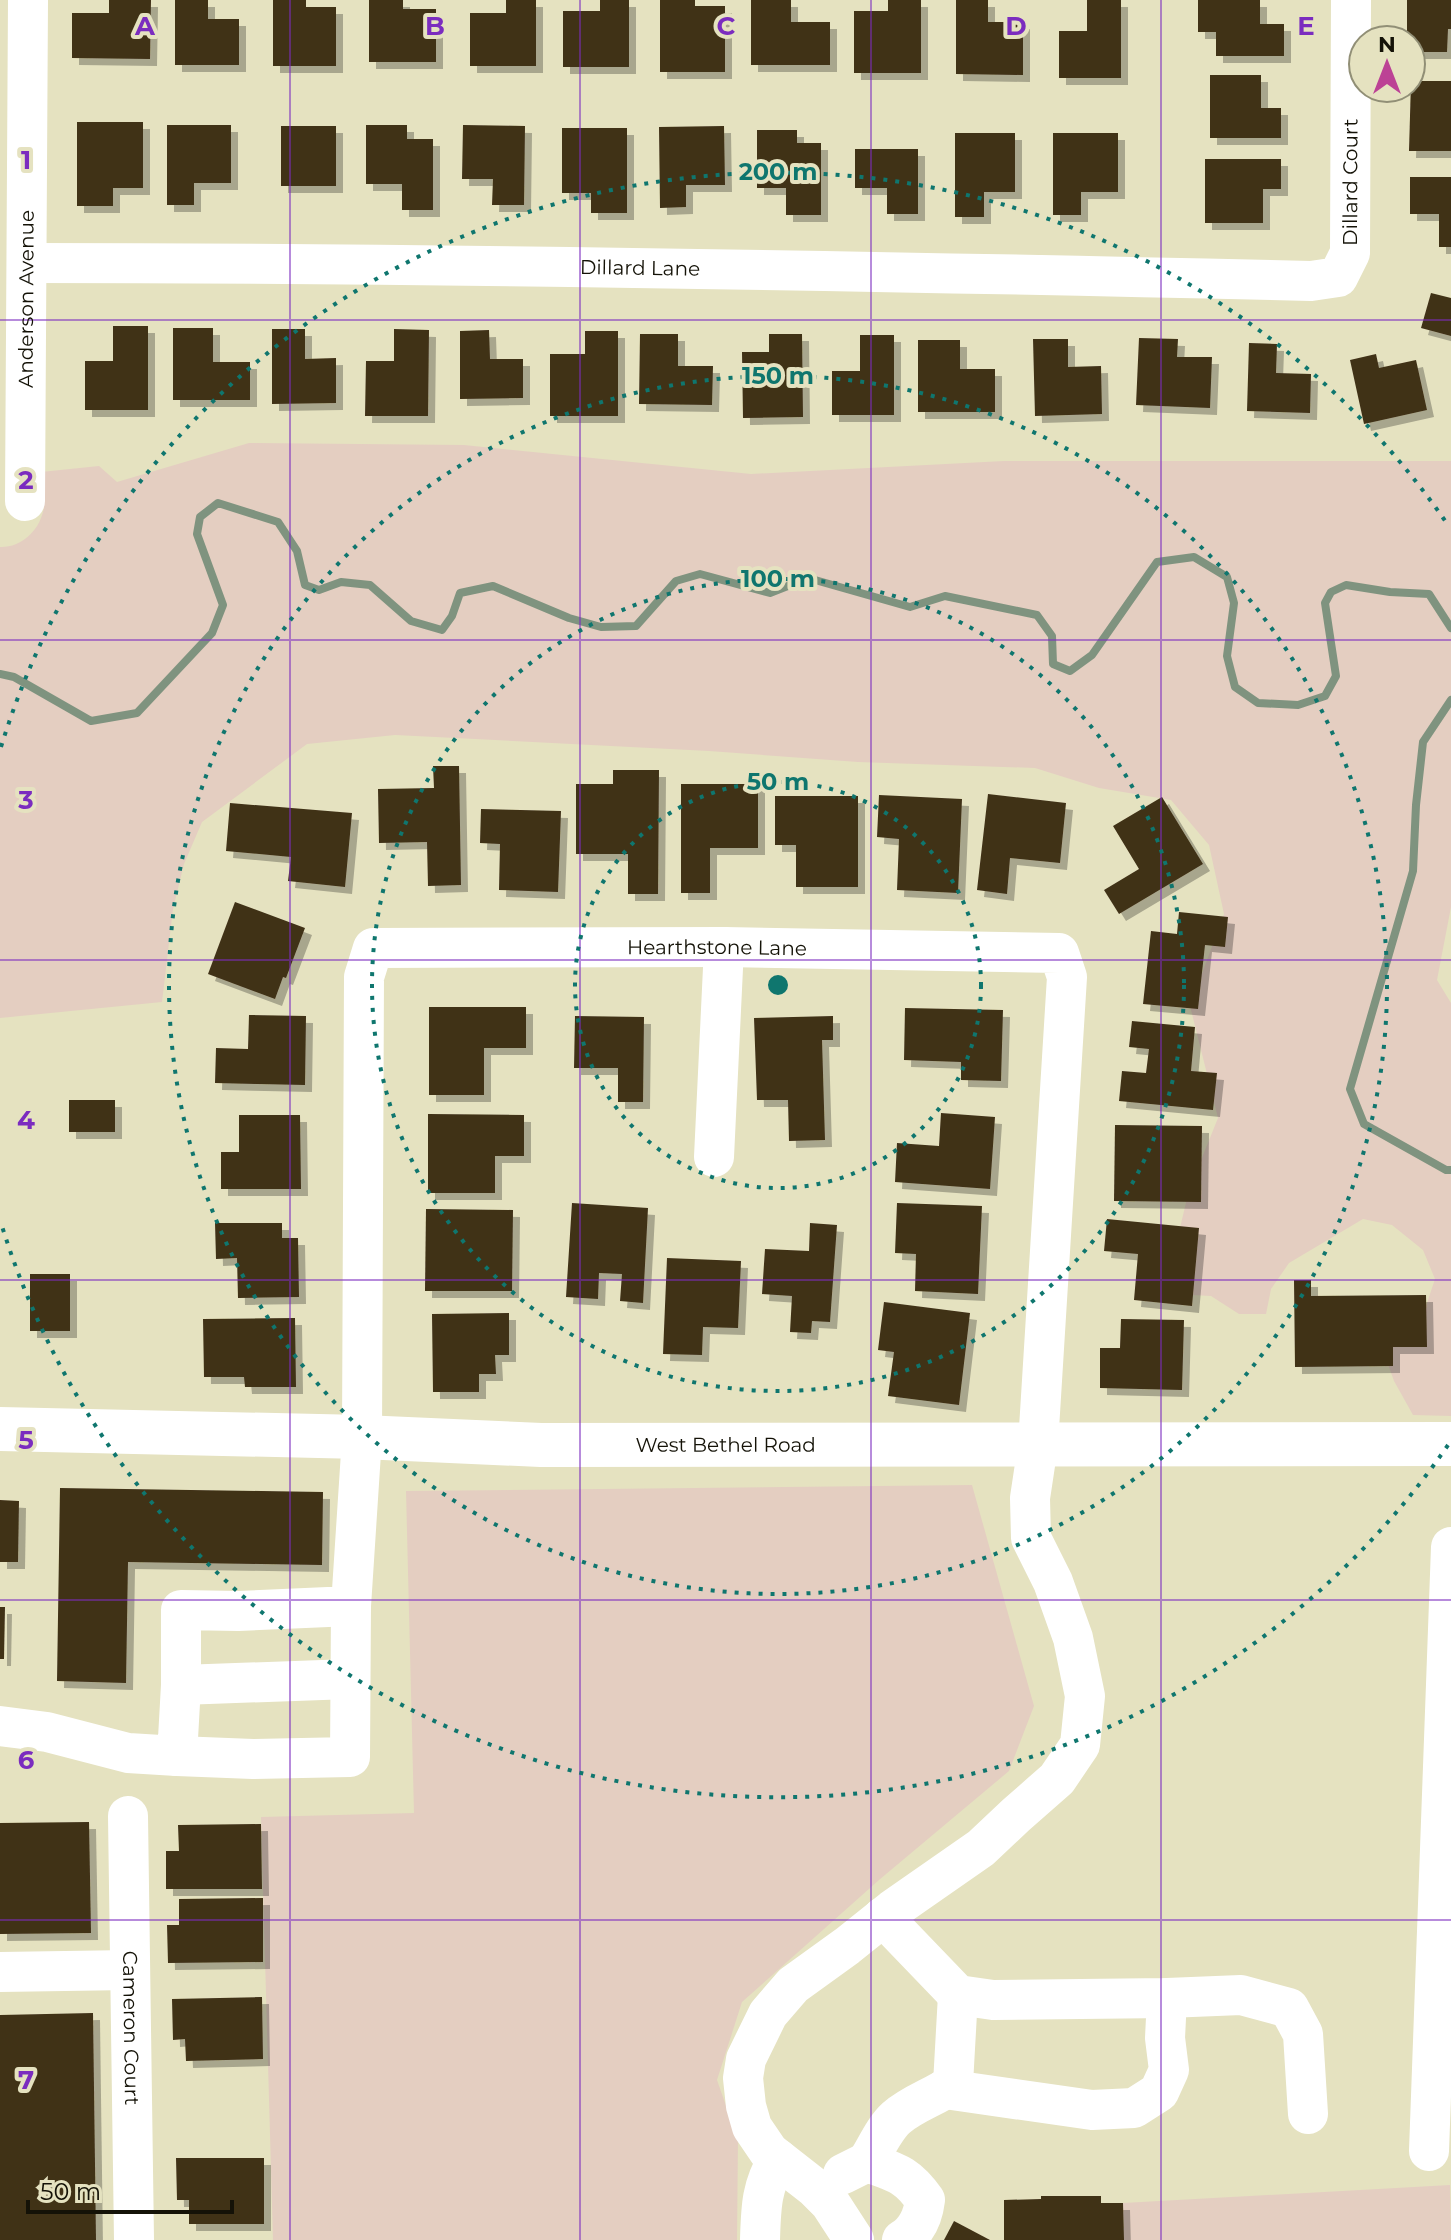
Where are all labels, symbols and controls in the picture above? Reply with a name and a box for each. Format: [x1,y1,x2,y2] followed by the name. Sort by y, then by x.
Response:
[134,10,156,42] text: A
[425,10,445,42] text: B
[717,10,736,42] text: C
[1005,10,1027,42] text: D
[1297,10,1315,42] text: E
[1347,24,1427,104] north arrow
[1378,31,1396,58] text: N
[1338,119,1363,246] street label: Dillard Court
[21,144,31,176] text: 1
[739,157,817,186] text: 200 m
[14,210,39,388] street label: Anderson Avenue
[580,255,700,281] street label: Dillard Lane
[742,361,814,390] text: 150 m
[18,464,34,496] text: 2
[741,564,815,593] text: 100 m
[747,767,809,796] text: 50 m
[17,784,34,816] text: 3
[627,935,807,960] street label: Hearthstone Lane
[764,971,792,999] centre of rings
[17,1104,35,1136] text: 4
[18,1424,34,1456] text: 5
[636,1433,816,1457] street label: West Bethel Road
[18,1744,35,1776] text: 6
[118,1951,144,2105] street label: Cameron Court
[18,2064,34,2096] text: 7
[28,2164,232,2214] scale bar
[40,2177,101,2206] text: 50 m

